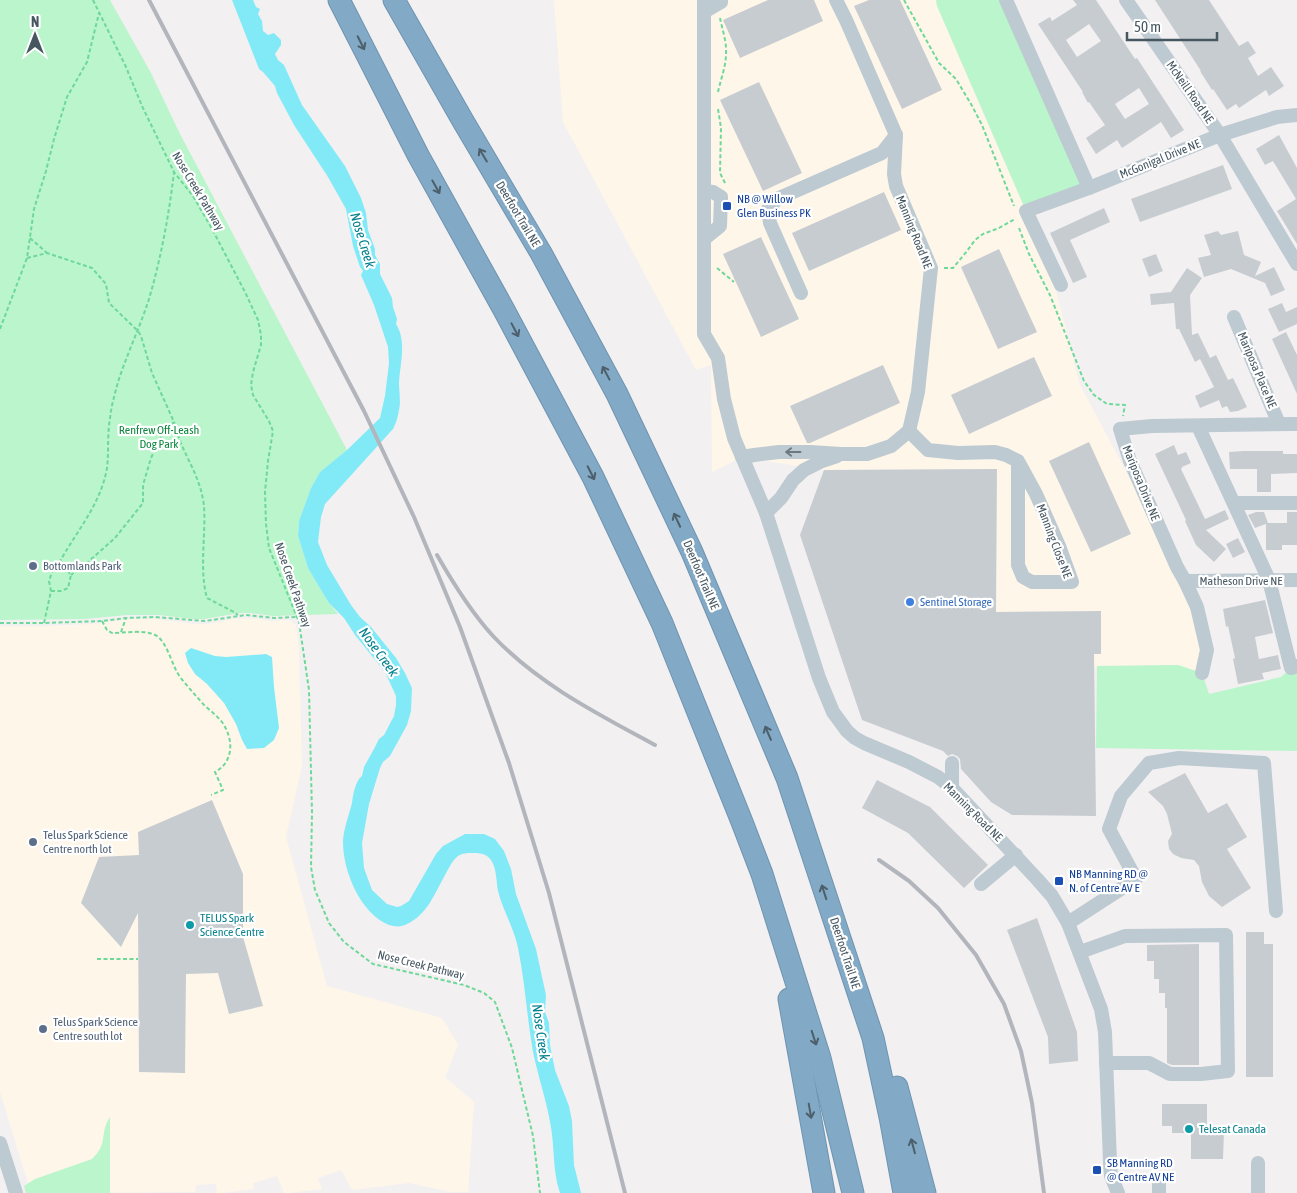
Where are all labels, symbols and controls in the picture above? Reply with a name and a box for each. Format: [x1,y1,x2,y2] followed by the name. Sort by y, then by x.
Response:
[10,10,60,60] north arrow
[1127,10,1217,42] scale bar
[31,14,39,30] text: N
[1134,18,1161,35] text: 50 m
[357,35,366,50] one-way arrow
[1163,58,1217,126] street label: McNeill Road NE
[1118,136,1202,182] street label: McGonigal Drive NE
[169,149,227,233] street label: Nose Creek Pathway
[478,149,488,163] one-way arrow
[493,179,543,249] street label: Deerfoot Trail NE
[432,180,442,194] one-way arrow
[737,192,811,220] place label: NB @ Willow Glen Business PK
[893,194,935,270] street label: Manning Road NE
[721,200,733,212] marker: NB @ Willow Glen Business PK
[347,211,379,270] water label: Nose Creek
[510,322,520,337] one-way arrow
[1235,330,1279,410] street label: Mariposa Place NE
[601,366,611,381] one-way arrow
[119,423,199,451] park label: Renfrew Off-Leash Dog Park
[1120,443,1162,523] street label: Mariposa Drive NE
[785,447,801,457] one-way arrow
[587,465,596,480] one-way arrow
[1033,502,1075,580] street label: Manning Close NE
[672,512,682,527] one-way arrow
[680,538,722,612] street label: Deerfoot Trail NE
[272,541,314,629] street label: Nose Creek Pathway
[43,559,122,573] place label: Bottomlands Park
[27,560,39,572] marker: Bottomlands Park
[1200,574,1282,588] street label: Matheson Drive NE
[920,595,992,609] place label: Sentinel Storage
[904,596,916,608] marker: Sentinel Storage
[356,624,403,680] water label: Nose Creek
[762,726,771,741] one-way arrow
[941,780,1005,844] street label: Manning Road NE
[43,828,128,856] place label: Telus Spark Science Centre north lot
[27,836,39,848] marker: Telus Spark Science Centre north lot
[1069,867,1148,895] place label: NB Manning RD @ N. of Centre AV E
[1053,875,1065,887] marker: NB Manning RD @ N. of Centre AV E
[819,885,828,900] one-way arrow
[200,911,264,939] place label: TELUS Spark Science Centre
[827,916,863,990] street label: Deerfoot Trail NE
[184,919,196,931] marker: TELUS Spark Science Centre
[376,947,466,983] street label: Nose Creek Pathway
[529,1003,553,1062] water label: Nose Creek
[53,1015,138,1043] place label: Telus Spark Science Centre south lot
[37,1023,49,1035] marker: Telus Spark Science Centre south lot
[809,1029,819,1045] one-way arrow
[805,1102,815,1118] one-way arrow
[1199,1122,1266,1136] place label: Telesat Canada
[1183,1123,1195,1135] marker: Telesat Canada
[907,1138,917,1154] one-way arrow
[1107,1156,1174,1184] place label: SB Manning RD @ Centre AV NE
[1091,1164,1103,1176] marker: SB Manning RD @ Centre AV NE

